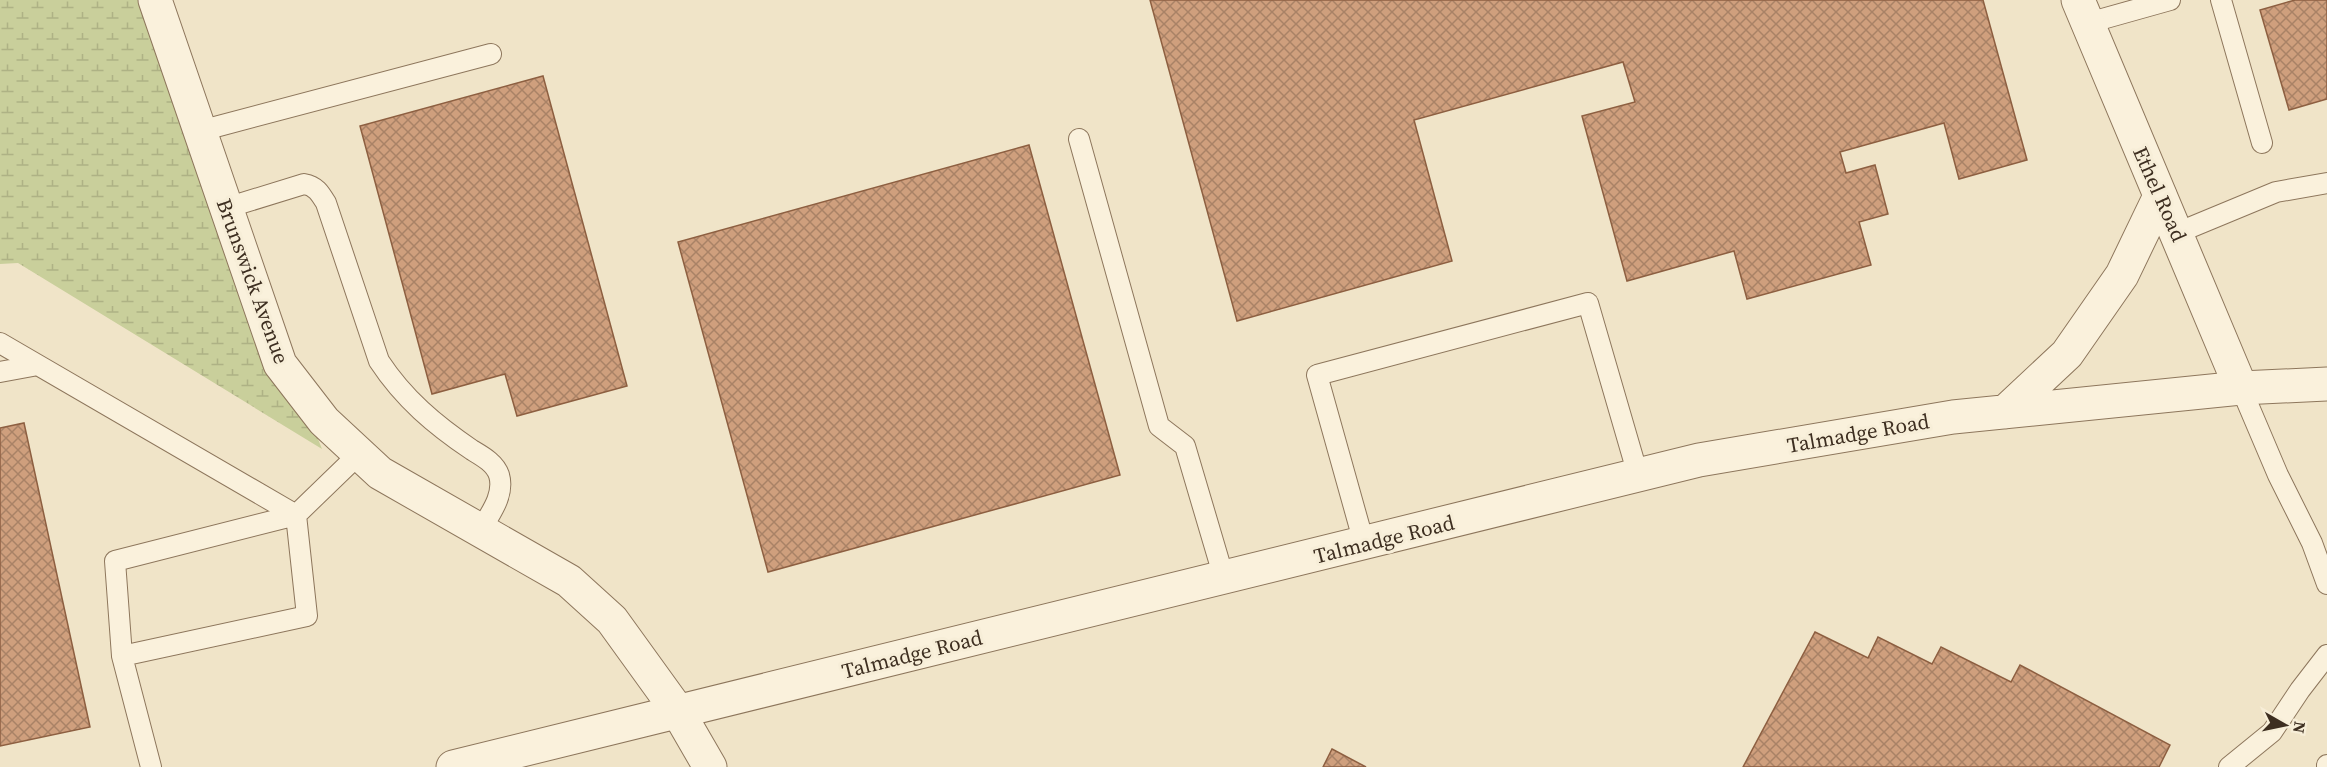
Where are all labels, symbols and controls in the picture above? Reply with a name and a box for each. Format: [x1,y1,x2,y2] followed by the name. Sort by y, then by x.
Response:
[2126,142,2194,246] street label: Ethel Road
[210,194,296,368] street label: Brunswick Avenue
[1785,406,1931,460] street label: Talmadge Road
[1311,507,1457,570] street label: Talmadge Road
[839,622,985,685] street label: Talmadge Road
[2255,695,2315,755] north arrow
[2288,720,2312,735] text: N

